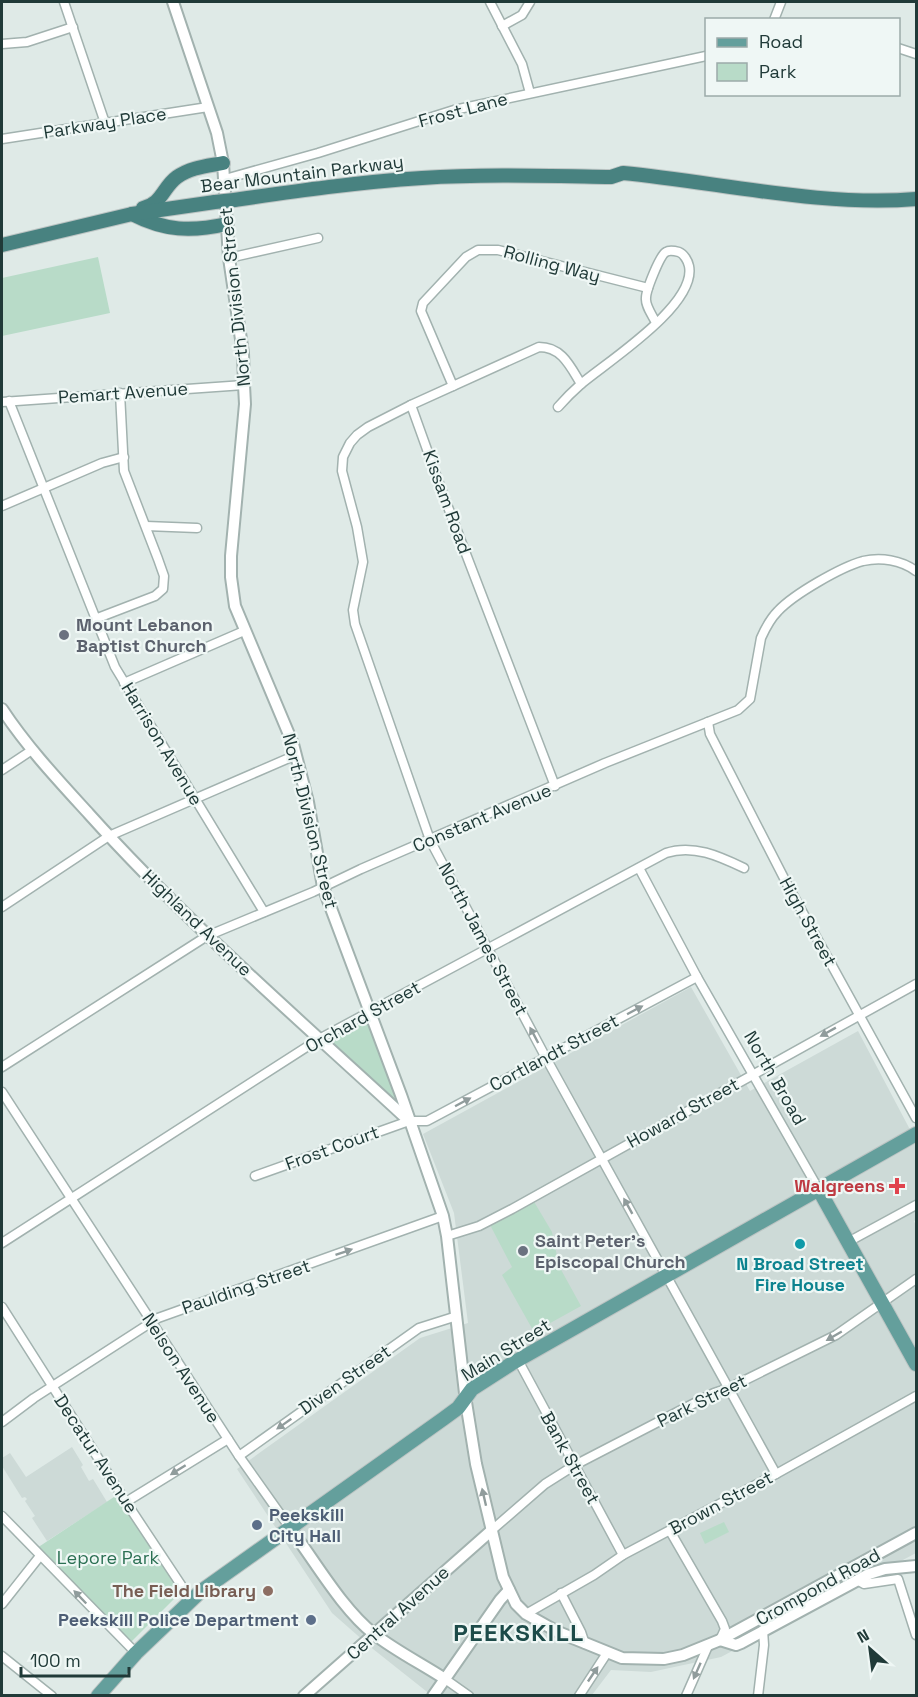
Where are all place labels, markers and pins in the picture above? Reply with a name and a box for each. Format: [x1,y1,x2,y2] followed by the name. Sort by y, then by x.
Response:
[76,613,213,657] place label: Mount Lebanon Baptist Church
[57,628,71,642] marker: Mount Lebanon Baptist Church
[794,1174,885,1197] place label: Walgreens
[890,1179,904,1193] marker: Walgreens
[535,1229,686,1273] place label: Saint Peter's Episcopal Church
[793,1237,807,1251] marker: N Broad Street Fire House
[516,1244,530,1258] marker: Saint Peter's Episcopal Church
[736,1252,864,1296] place label: N Broad Street Fire House
[269,1503,344,1547] place label: Peekskill City Hall
[250,1518,264,1532] marker: Peekskill City Hall
[112,1579,256,1602] place label: The Field Library
[261,1584,275,1598] marker: The Field Library
[58,1608,299,1631] place label: Peekskill Police Department
[304,1613,318,1627] marker: Peekskill Police Department

